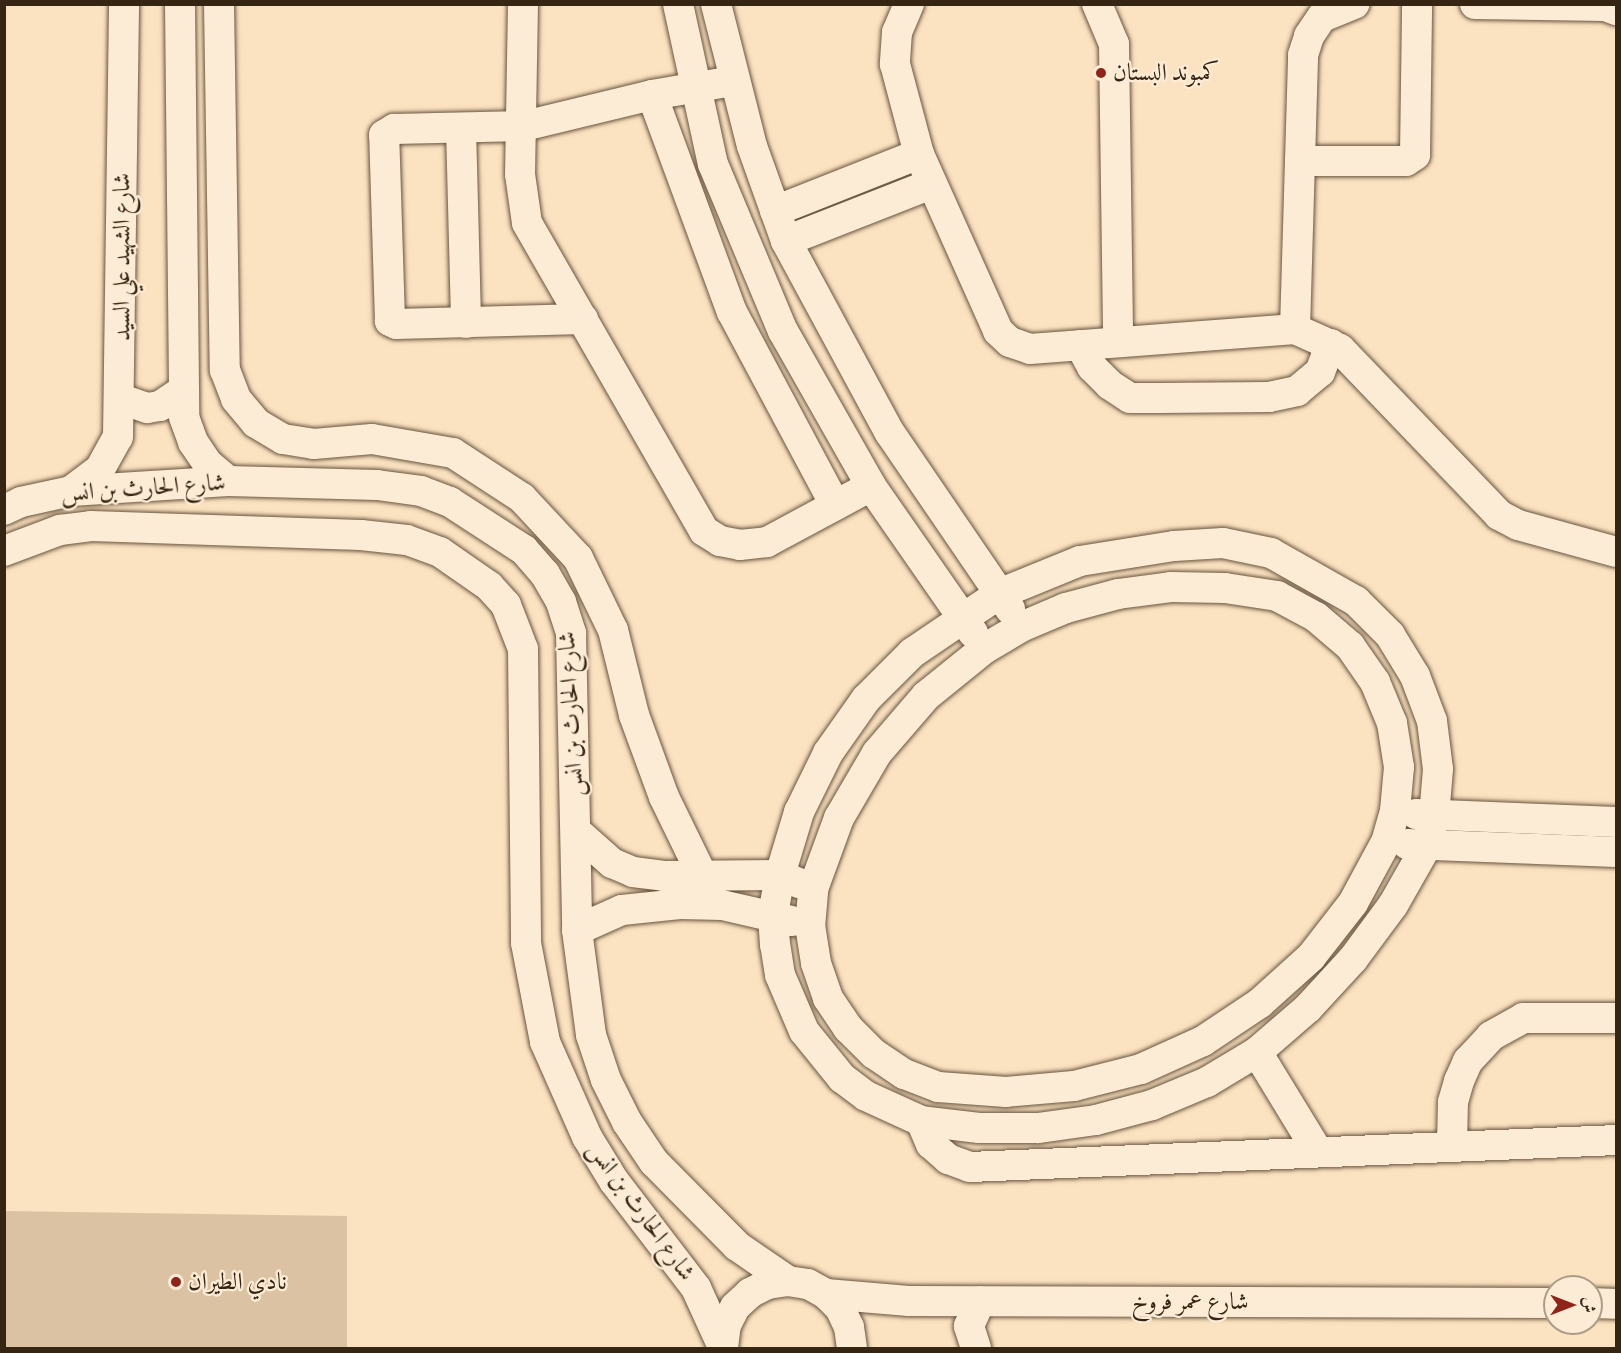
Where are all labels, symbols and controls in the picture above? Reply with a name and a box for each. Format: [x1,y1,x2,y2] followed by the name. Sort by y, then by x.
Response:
[1113,59,1220,87] place label: كمبوند البستان
[1094,66,1108,80] marker: كمبوند البستان
[108,173,136,341] street label: شارع الشهيد علي السيد
[60,468,226,508] street label: شارع الحارث بن انس
[552,631,590,797] street label: شارع الحارث بن انس
[581,1136,701,1286] street label: شارع الحارث بن انس
[188,1268,287,1296] place label: نادي الطيران
[169,1275,183,1289] marker: نادي الطيران
[1543,1275,1603,1335] north arrow
[1131,1288,1249,1316] street label: شارع عمر فروخ
[1578,1297,1600,1313] text: ش

